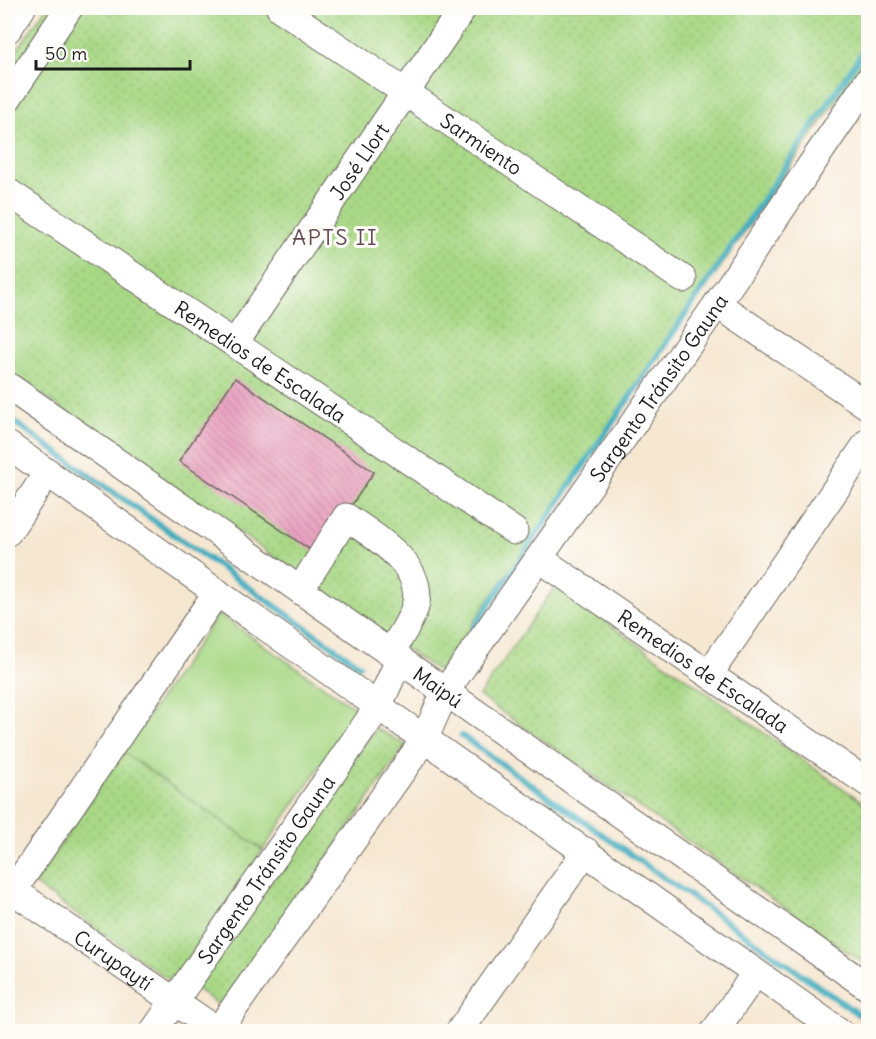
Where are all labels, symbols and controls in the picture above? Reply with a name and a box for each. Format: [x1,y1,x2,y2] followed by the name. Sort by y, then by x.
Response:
[36,33,190,71] scale bar
[45,42,87,65] text: 50 m
[436,107,527,180] street label: Sarmiento
[324,118,394,204] street label: José Llort
[292,223,378,251] district label: APTS II
[584,289,733,486] street label: Sargento Tránsito Gauna
[170,295,351,428] street label: Remedios de Escalada
[613,604,794,738] street label: Remedios de Escalada
[409,661,468,713] street label: Maipú
[192,770,340,968] street label: Sargento Tránsito Gauna
[69,924,158,995] street label: Curupaytí

